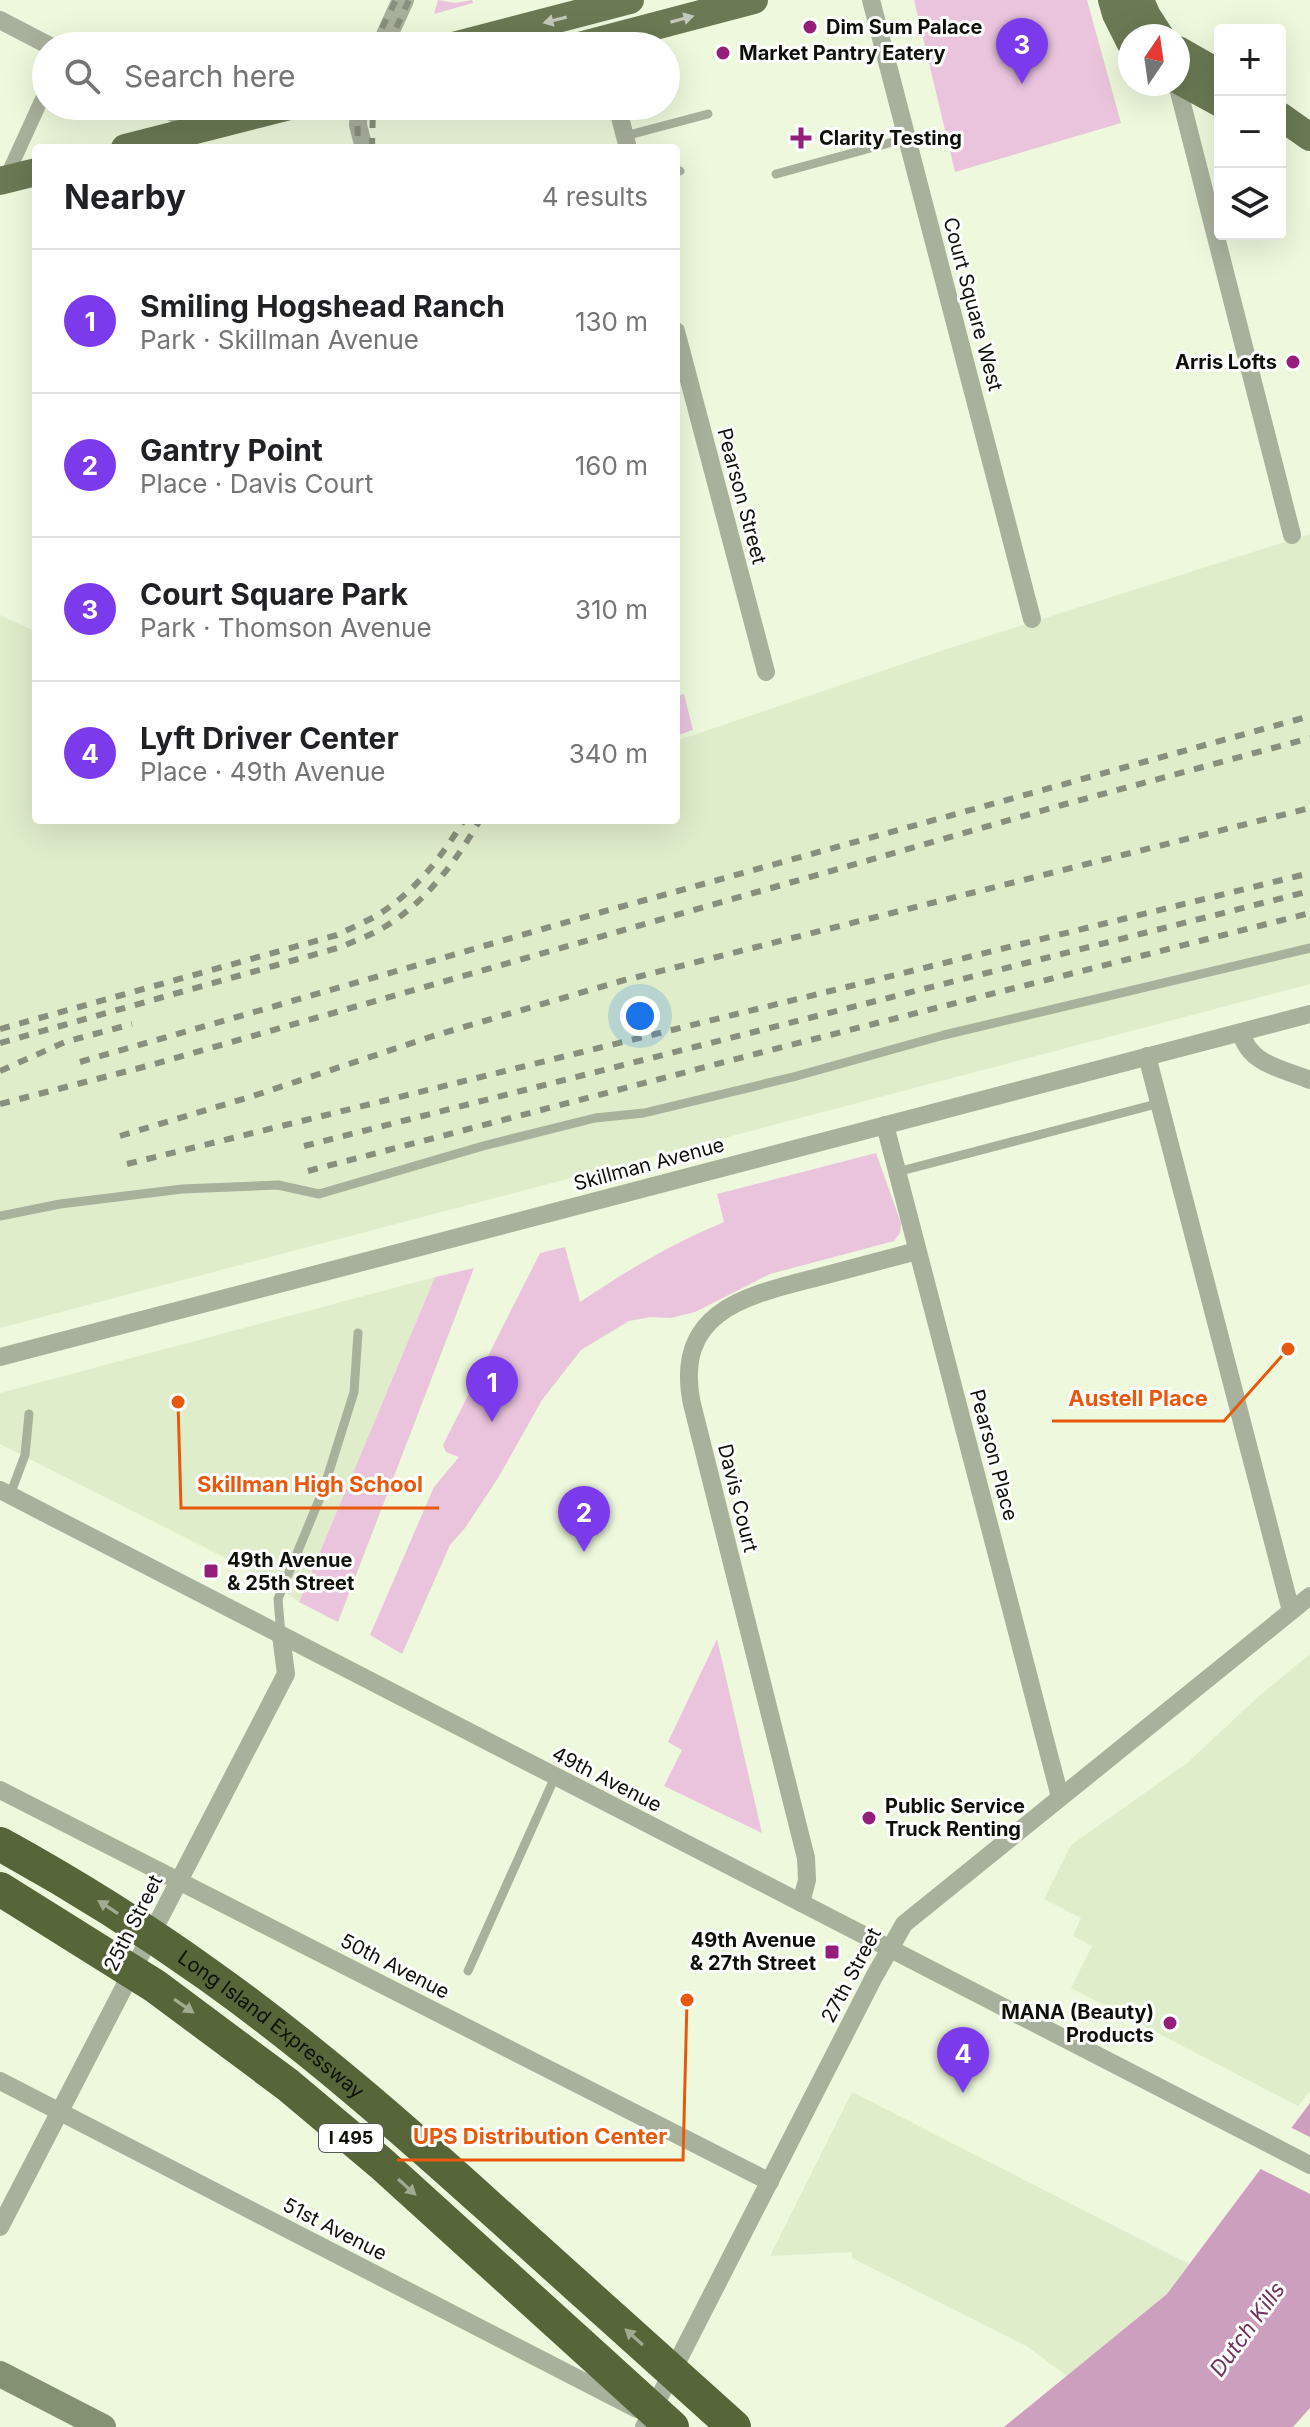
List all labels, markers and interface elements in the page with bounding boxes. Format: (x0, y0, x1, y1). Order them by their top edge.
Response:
one-way arrow (669, 13, 694, 25)
one-way arrow (542, 14, 567, 26)
place label: Dim Sum Palace (826, 15, 983, 39)
marker: Dim Sum Palace (801, 18, 819, 36)
pin: 3 (996, 18, 1048, 84)
north arrow (1118, 24, 1190, 96)
map controls (1214, 24, 1286, 240)
button: + (1214, 24, 1286, 96)
search box (32, 32, 680, 120)
place label: Market Pantry Eatery (739, 41, 945, 65)
marker: Market Pantry Eatery (714, 44, 732, 62)
icon: search (60, 54, 104, 98)
text: Search here (124, 58, 296, 94)
button: − (1214, 96, 1286, 168)
place label: Clarity Testing (819, 126, 962, 150)
marker: Clarity Testing (790, 127, 812, 149)
button: layers (1214, 168, 1286, 240)
text: Nearby (64, 176, 186, 217)
text: 4 results (542, 181, 648, 212)
street label: Court Square West (938, 215, 1008, 394)
text: Smiling Hogshead Ranch (140, 288, 505, 324)
text: 1 (84, 306, 96, 337)
text: 130 m (575, 306, 648, 337)
text: Park · Skillman Avenue (140, 324, 419, 355)
place label: Arris Lofts (1175, 350, 1277, 374)
marker: Arris Lofts (1284, 353, 1302, 371)
street label: Pearson Street (712, 425, 772, 567)
text: Gantry Point (140, 432, 323, 468)
text: 2 (82, 450, 98, 481)
text: 160 m (575, 450, 648, 481)
text: Place · Davis Court (140, 468, 373, 499)
text: Court Square Park (140, 576, 408, 612)
text: 3 (82, 594, 98, 625)
text: 310 m (575, 594, 648, 625)
text: Park · Thomson Avenue (140, 612, 432, 643)
text: Lyft Driver Center (140, 720, 399, 756)
text: 4 (81, 738, 99, 769)
text: 340 m (569, 738, 648, 769)
text: Place · 49th Avenue (140, 756, 385, 787)
your location (620, 996, 660, 1036)
street label: Skillman Avenue (571, 1132, 727, 1196)
pin: 1 (466, 1356, 518, 1422)
callout: Austell Place (1052, 1375, 1224, 1421)
text: Austell Place (1068, 1385, 1208, 1411)
street label: Pearson Place (965, 1387, 1023, 1523)
street label: Davis Court (713, 1442, 763, 1555)
callout: Skillman High School (181, 1462, 439, 1508)
text: Skillman High School (197, 1471, 423, 1497)
pin: 2 (558, 1486, 610, 1552)
place label: 49th Avenue & 25th Street (227, 1548, 354, 1595)
marker: 49th Avenue & 25th Street (202, 1562, 220, 1580)
street label: 49th Avenue (548, 1741, 666, 1817)
place label: Public Service Truck Renting (885, 1794, 1025, 1841)
marker: Public Service Truck Renting (860, 1809, 878, 1827)
street label: 25th Street (99, 1870, 168, 1975)
one-way arrow (98, 1900, 119, 1915)
street label: 27th Street (816, 1923, 886, 2027)
street label: 50th Avenue (336, 1928, 454, 2004)
place label: 49th Avenue & 27th Street (690, 1928, 816, 1975)
marker: 49th Avenue & 27th Street (823, 1943, 841, 1961)
street label: Long Island Expressway (173, 1945, 369, 2104)
one-way arrow (173, 1998, 194, 2013)
place label: MANA (Beauty) Products (1001, 2000, 1154, 2047)
marker: MANA (Beauty) Products (1161, 2014, 1179, 2032)
pin: 4 (937, 2027, 989, 2093)
callout: UPS Distribution Center (397, 2114, 683, 2160)
text: UPS Distribution Center (413, 2123, 667, 2149)
road number: I 495 (319, 2124, 383, 2152)
one-way arrow (398, 2178, 417, 2196)
street label: 51st Avenue (279, 2193, 391, 2265)
water label: Dutch Kills (1204, 2277, 1290, 2381)
one-way arrow (625, 2329, 644, 2347)

